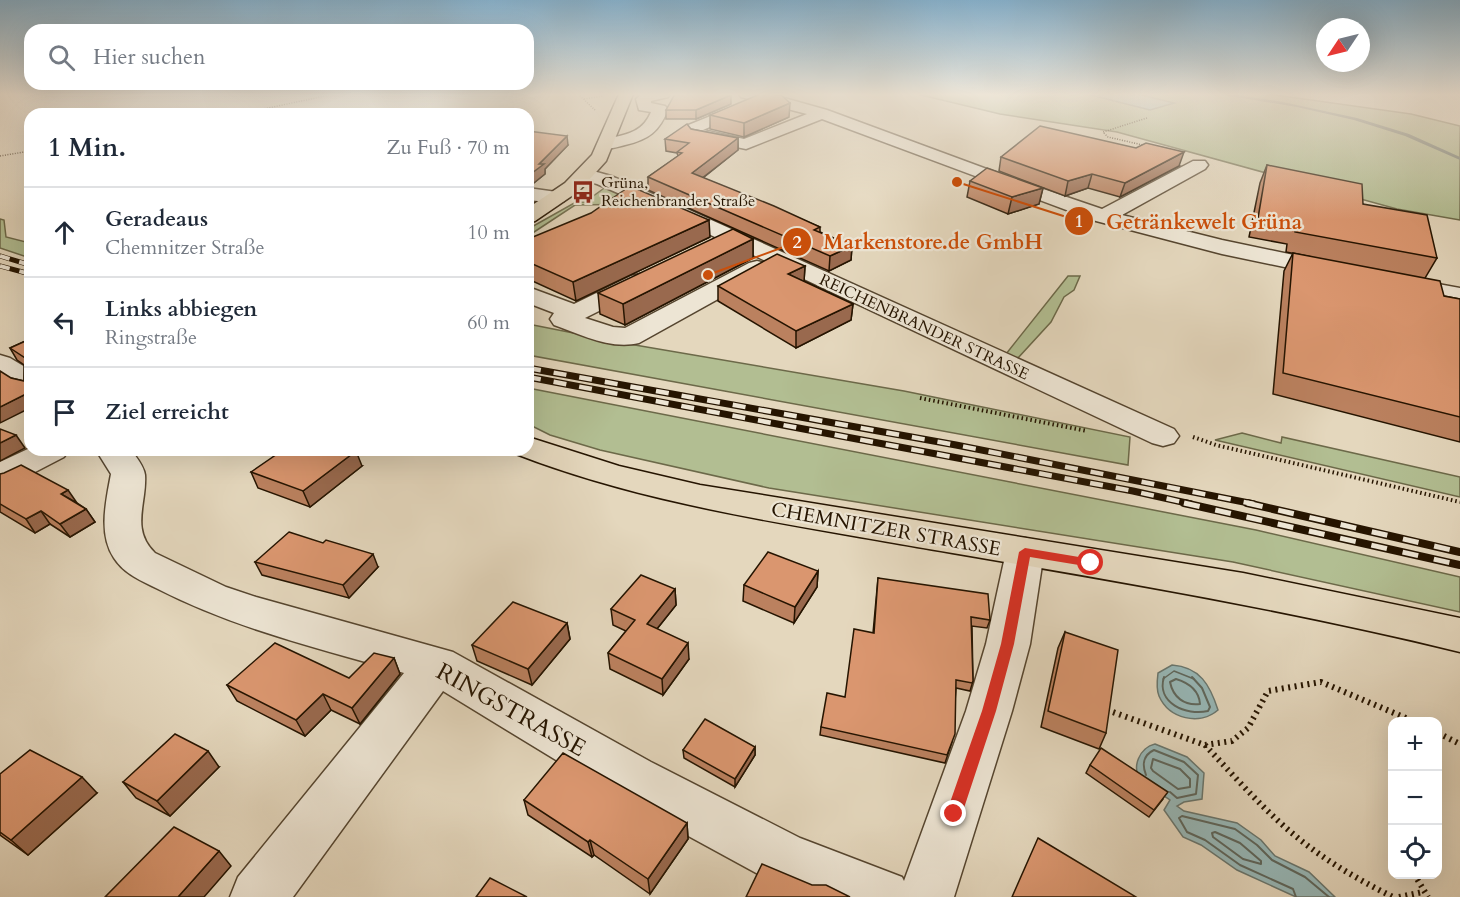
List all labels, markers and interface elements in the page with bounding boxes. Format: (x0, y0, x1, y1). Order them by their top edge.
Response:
north arrow (1316, 18, 1370, 72)
search box (24, 24, 534, 90)
icon: search (45, 41, 78, 74)
text: Hier suchen (93, 42, 206, 72)
text: 1 Min. (48, 130, 126, 165)
text: Zu Fuß · 70 m (387, 134, 510, 161)
place label: Grüna, Reichenbrander Straße (601, 172, 755, 212)
bus stop icon: Grüna, Reichenbrander Straße (570, 179, 596, 205)
callout: Getränkewelt Grüna (1064, 202, 1314, 241)
text: Geradeaus (105, 204, 208, 234)
text: Getränkewelt Grüna (1106, 208, 1303, 237)
text: 1 (1074, 209, 1084, 234)
icon: ahead (48, 216, 81, 249)
text: 10 m (467, 219, 510, 246)
callout: Markenstore.de GmbH (782, 223, 1055, 262)
text: Markenstore.de GmbH (823, 228, 1043, 257)
text: 2 (792, 230, 802, 255)
text: Chemnitzer Straße (105, 234, 265, 261)
street label: REICHENBRANDER STRASSE (816, 269, 1032, 385)
text: Links abbiegen (105, 294, 257, 324)
icon: left (48, 306, 81, 339)
text: 60 m (467, 309, 510, 336)
text: Ringstraße (105, 324, 197, 351)
icon: arrive (48, 396, 81, 429)
text: Ziel erreicht (105, 397, 229, 427)
street label: CHEMNITZER STRASSE (769, 495, 1003, 563)
route start (1077, 549, 1103, 575)
street label: RINGSTRASSE (430, 655, 592, 765)
map controls (1388, 717, 1442, 879)
button: + (1388, 717, 1442, 771)
button: − (1388, 771, 1442, 825)
route end (940, 800, 966, 826)
button: locate (1388, 825, 1442, 879)

